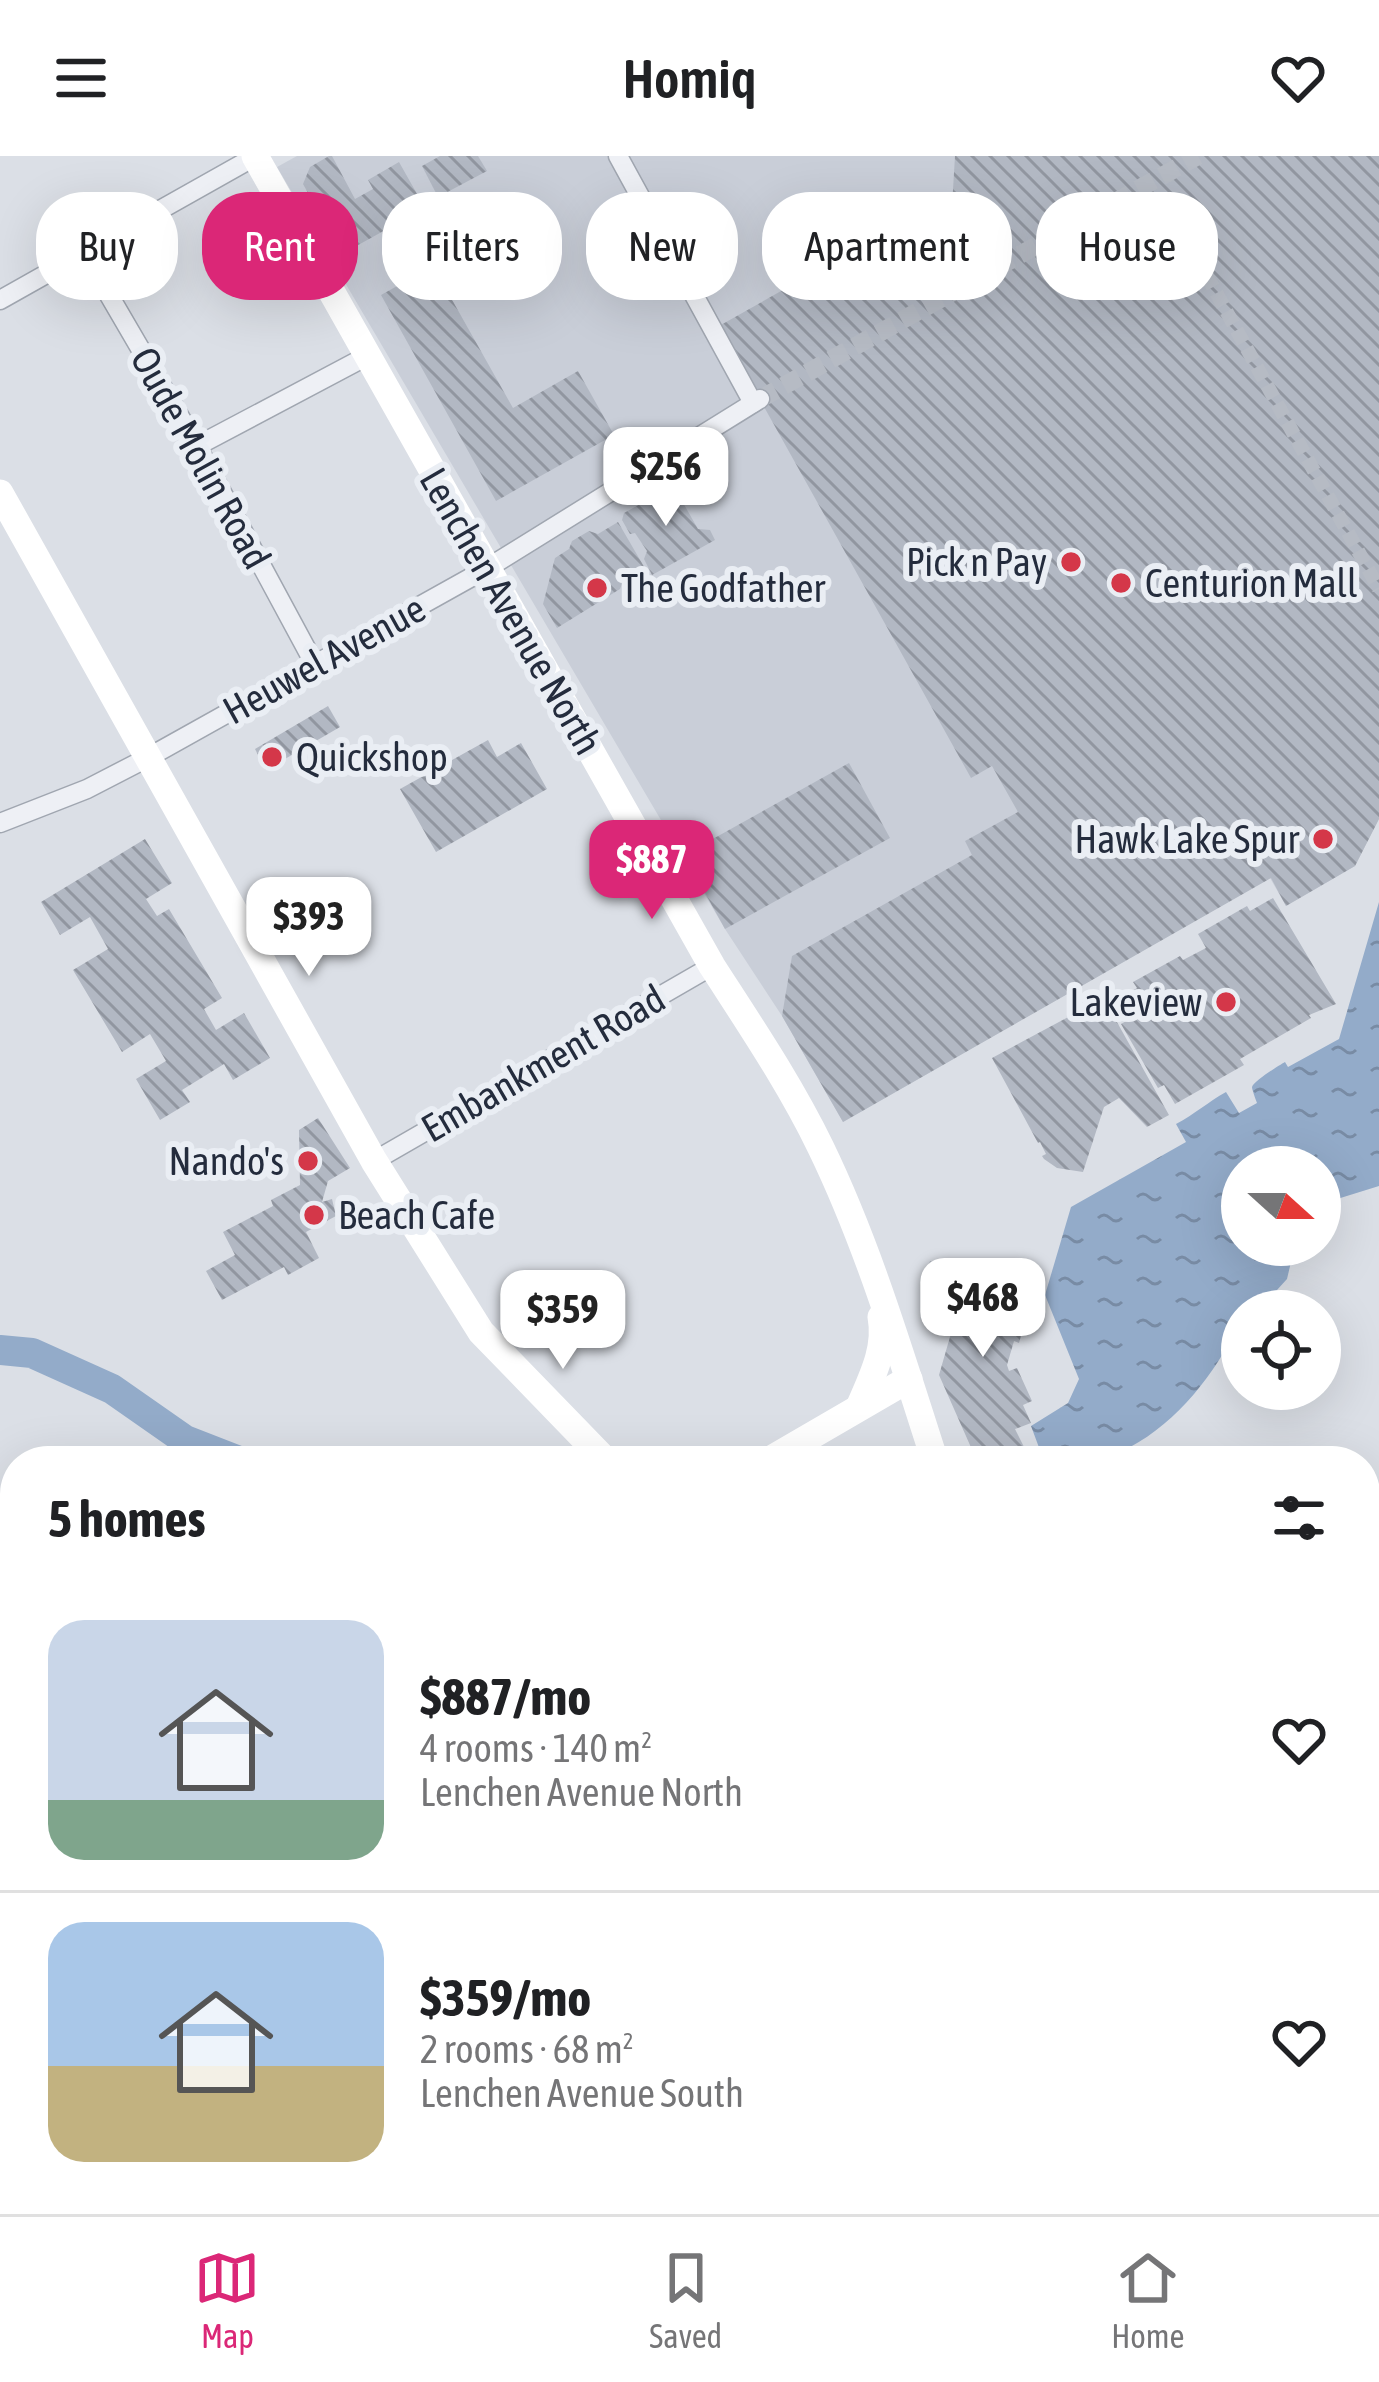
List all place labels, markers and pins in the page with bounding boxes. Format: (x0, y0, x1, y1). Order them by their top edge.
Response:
pin: $256 (595, 427, 737, 529)
place label: Pick n Pay (906, 540, 1047, 584)
marker: Pick n Pay (1058, 549, 1084, 575)
place label: Centurion Mall (1145, 561, 1357, 605)
place label: The Godfather (621, 566, 826, 610)
marker: Centurion Mall (1108, 570, 1134, 596)
marker: The Godfather (584, 575, 610, 601)
place label: Quickshop (296, 735, 448, 779)
marker: Quickshop (259, 744, 285, 770)
place label: Hawk Lake Spur (1075, 817, 1299, 861)
pin: $887 (581, 820, 723, 922)
marker: Hawk Lake Spur (1310, 826, 1336, 852)
pin: $393 (238, 877, 380, 979)
place label: Lakeview (1069, 980, 1202, 1024)
marker: Lakeview (1213, 989, 1239, 1015)
place label: Nando's (169, 1139, 284, 1183)
marker: Nando's (295, 1148, 321, 1174)
place label: Beach Cafe (338, 1193, 495, 1237)
marker: Beach Cafe (301, 1202, 327, 1228)
pin: $468 (912, 1258, 1054, 1360)
pin: $359 (492, 1270, 634, 1372)

